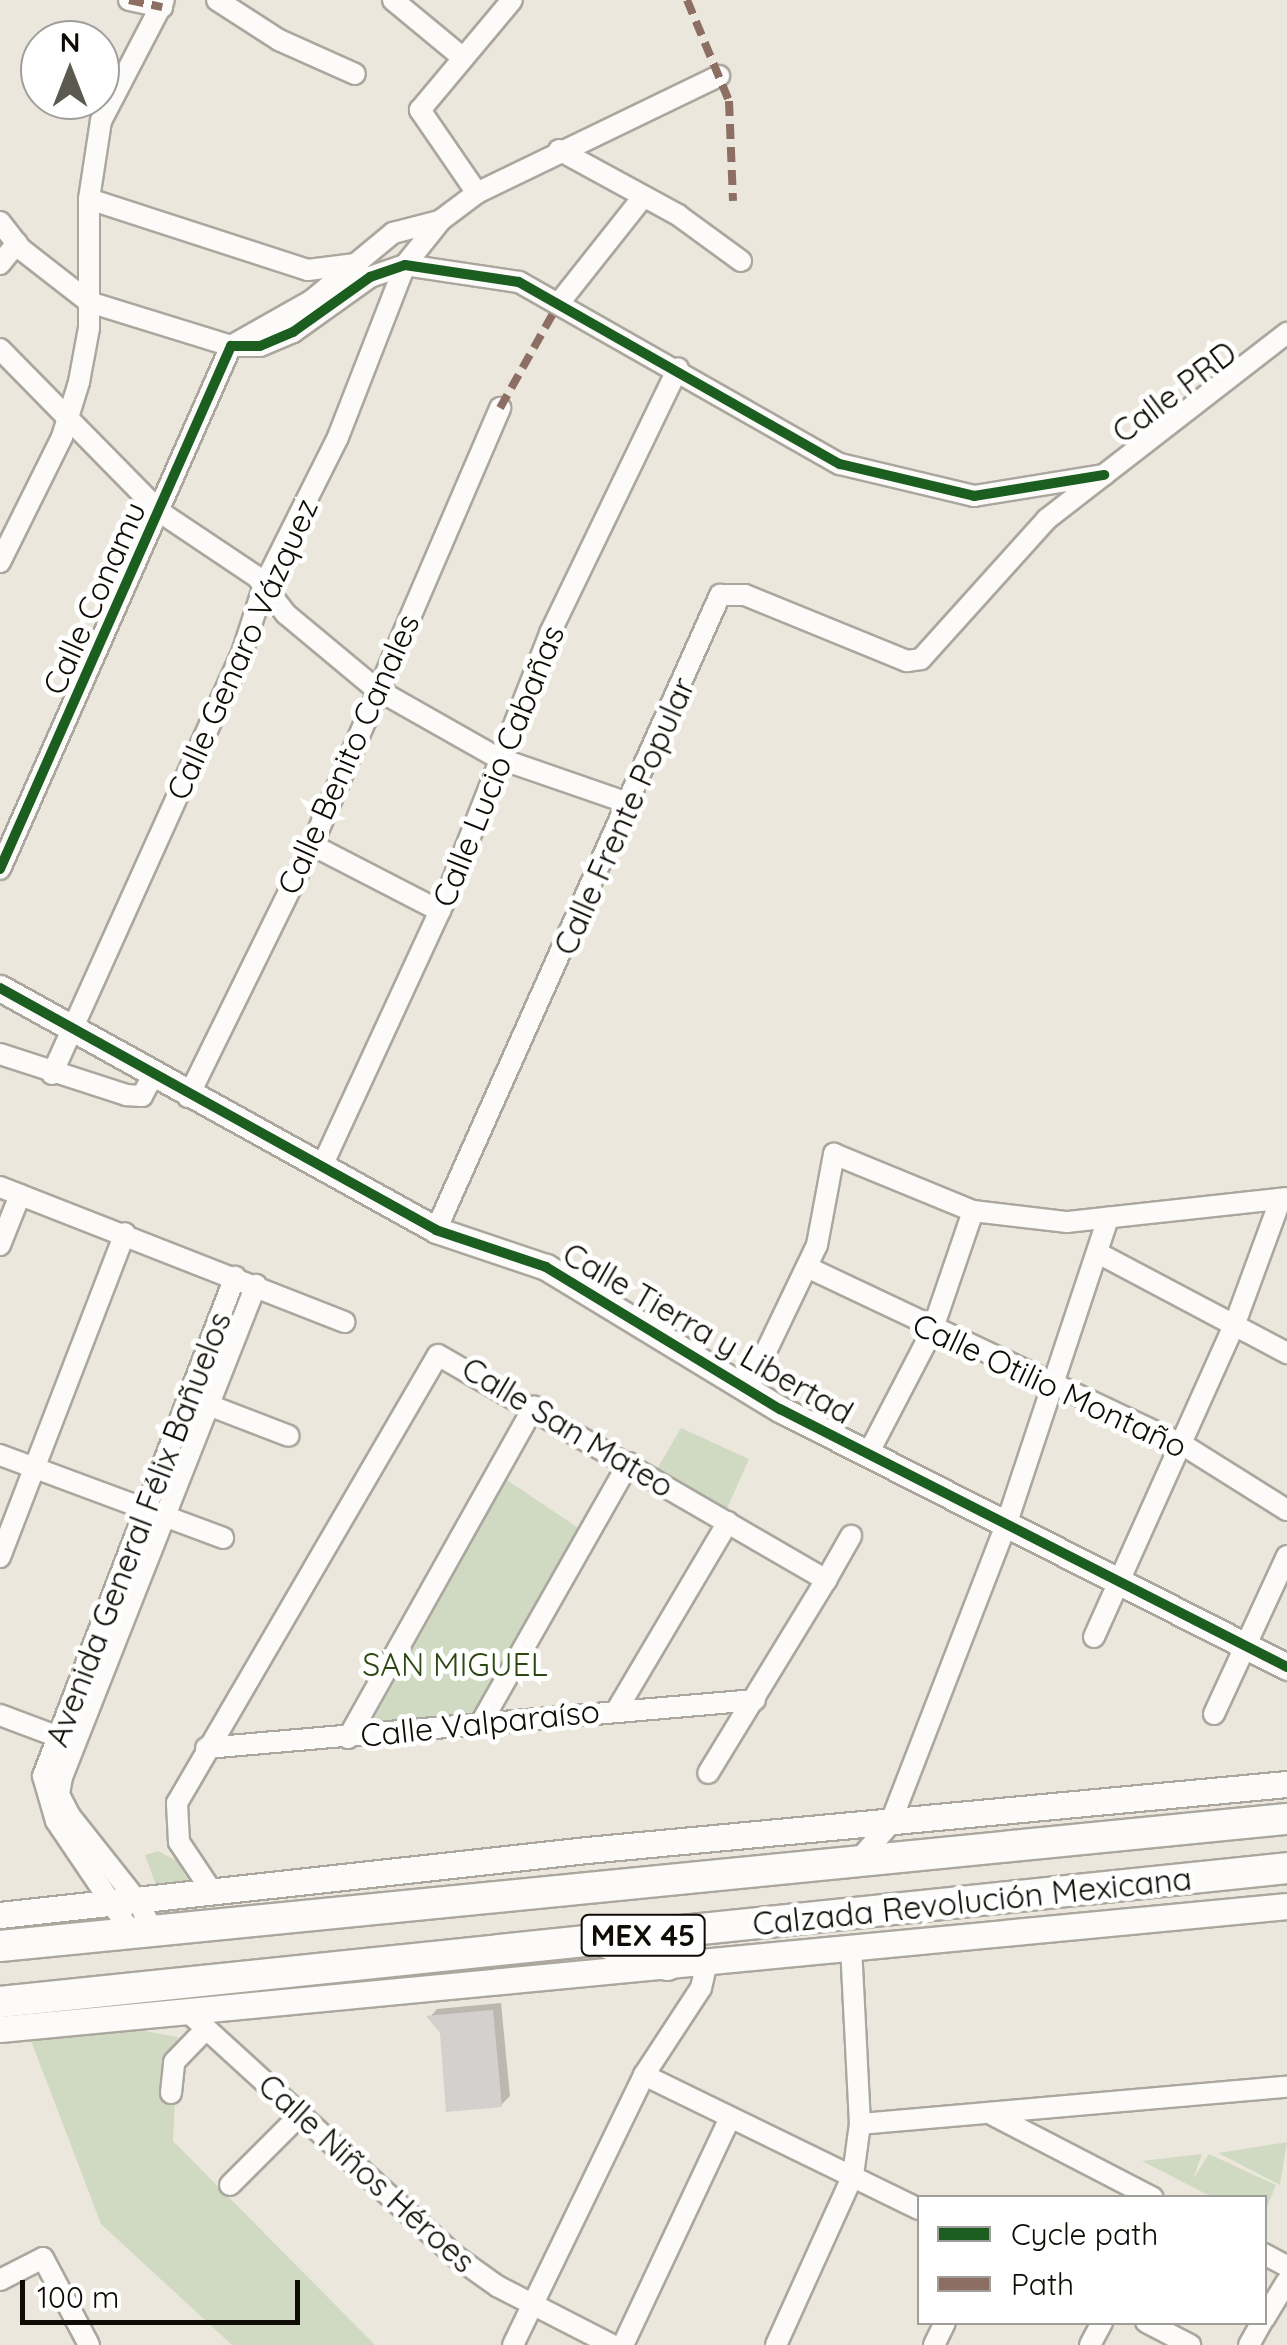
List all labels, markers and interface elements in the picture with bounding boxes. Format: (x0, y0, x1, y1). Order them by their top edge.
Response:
north arrow (20, 20, 120, 120)
text: N (60, 24, 80, 59)
street label: Calle PRD (1105, 333, 1243, 451)
street label: Calle Genaro Vázquez (158, 492, 326, 806)
street label: Calle Conamu (34, 496, 154, 700)
street label: Calle Benito Canales (269, 608, 427, 900)
street label: Calle Lucio Cabañas (424, 620, 572, 912)
street label: Calle Frente Popular (545, 671, 703, 961)
street label: Calle Tierra y Libertad (556, 1234, 860, 1432)
street label: Calle Otilio Montaño (907, 1305, 1193, 1465)
street label: Avenida General Félix Bañuelos (37, 1306, 239, 1752)
street label: Calle San Mateo (455, 1349, 681, 1505)
park label: SAN MIGUEL (362, 1645, 548, 1683)
street label: Calle Valparaíso (358, 1691, 602, 1755)
street label: Calzada Revolución Mexicana (751, 1859, 1193, 1943)
road number: MEX 45 (580, 1910, 706, 1960)
street label: Calle Niños Héroes (251, 2066, 483, 2280)
legend (917, 2195, 1267, 2325)
text: Cycle path (1011, 2215, 1158, 2253)
scale bar (25, 2260, 305, 2322)
text: Path (1011, 2265, 1074, 2303)
text: 100 m (37, 2278, 119, 2316)

